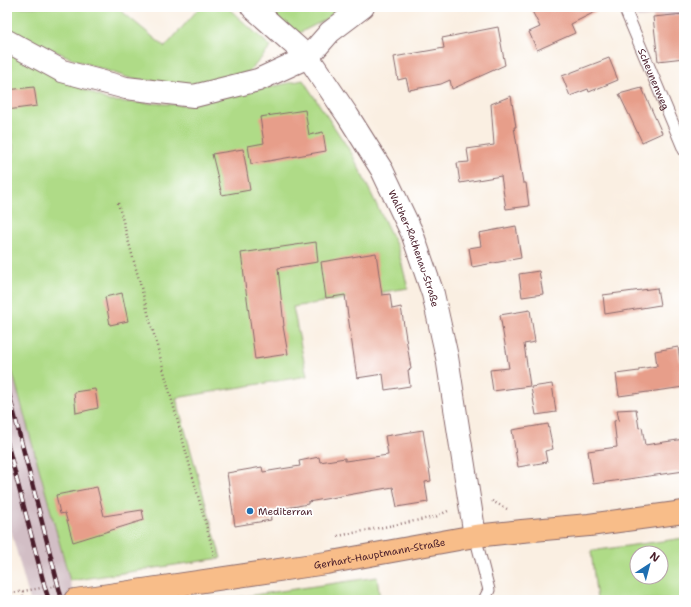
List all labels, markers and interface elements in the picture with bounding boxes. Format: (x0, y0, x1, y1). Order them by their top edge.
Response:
street label: Scheunenweg (635, 46, 673, 112)
street label: Walther-Rathenau-Straße (386, 187, 442, 308)
place label: Mediterran (258, 505, 313, 518)
marker: Mediterran (245, 506, 255, 516)
street label: Gerhart-Hauptmann-Straße (313, 535, 447, 571)
north arrow (629, 545, 669, 585)
text: N (647, 549, 663, 566)

